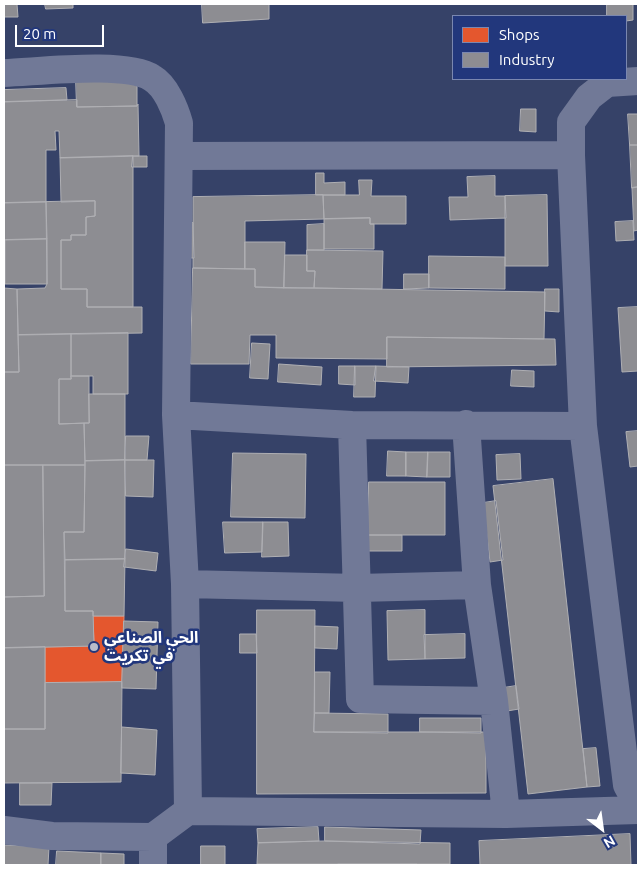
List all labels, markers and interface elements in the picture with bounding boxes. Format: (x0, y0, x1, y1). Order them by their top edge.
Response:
scale bar (18, 15, 106, 47)
legend (452, 15, 627, 80)
text: 20 m (23, 25, 56, 42)
text: Shops (499, 26, 540, 43)
text: Industry (499, 51, 554, 68)
place label: الحي الصناعي في تكريت (104, 628, 198, 666)
marker: الحي الصناعي في تكريت (88, 641, 100, 653)
north arrow (577, 804, 627, 854)
text: N (601, 832, 618, 852)

